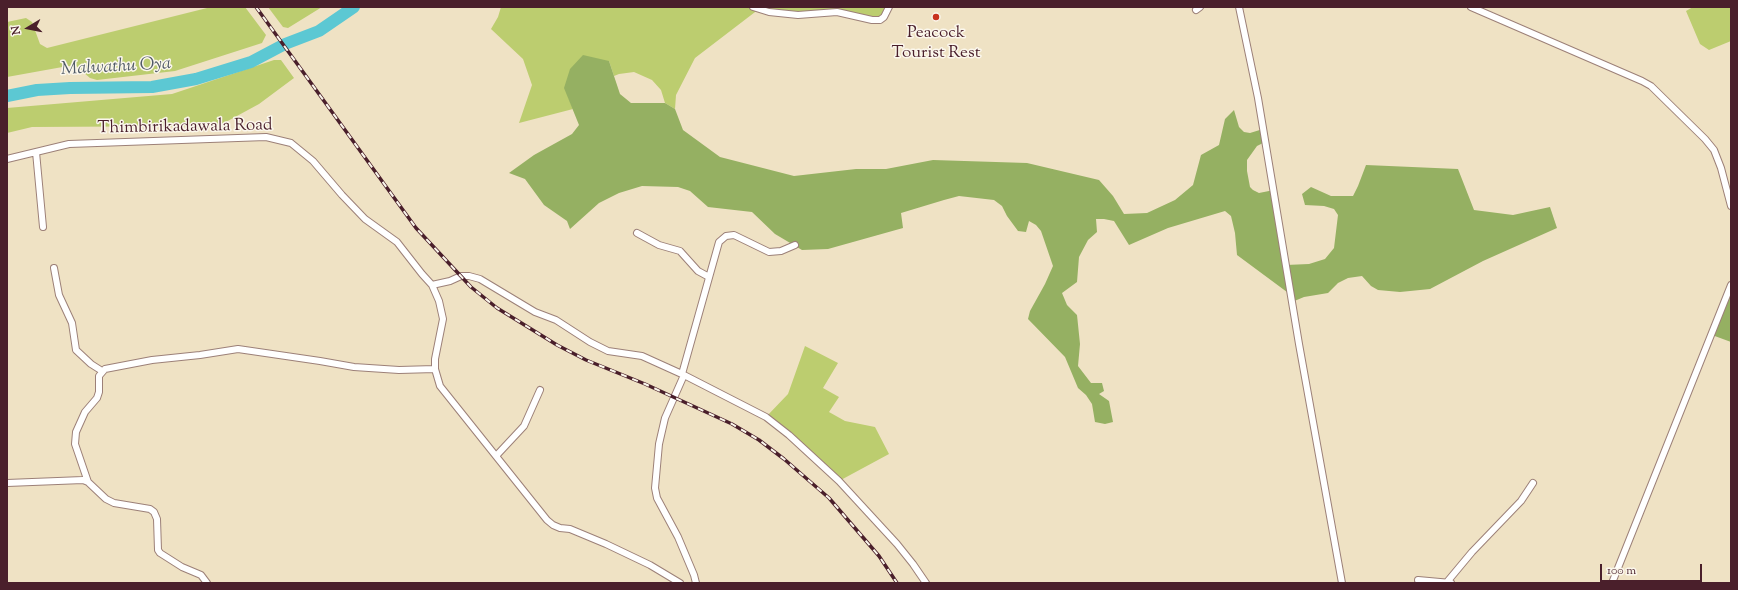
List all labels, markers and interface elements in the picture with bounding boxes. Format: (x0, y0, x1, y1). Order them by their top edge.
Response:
north arrow (8, 8, 48, 48)
marker: Peacock Tourist Rest (931, 12, 941, 22)
text: N (8, 24, 25, 36)
place label: Peacock Tourist Rest (892, 24, 980, 64)
water label: Malwathu Oya (60, 54, 172, 82)
street label: Thimbirikadawala Road (97, 116, 273, 140)
scale bar (1602, 556, 1704, 582)
text: 100 m (1607, 562, 1636, 580)

